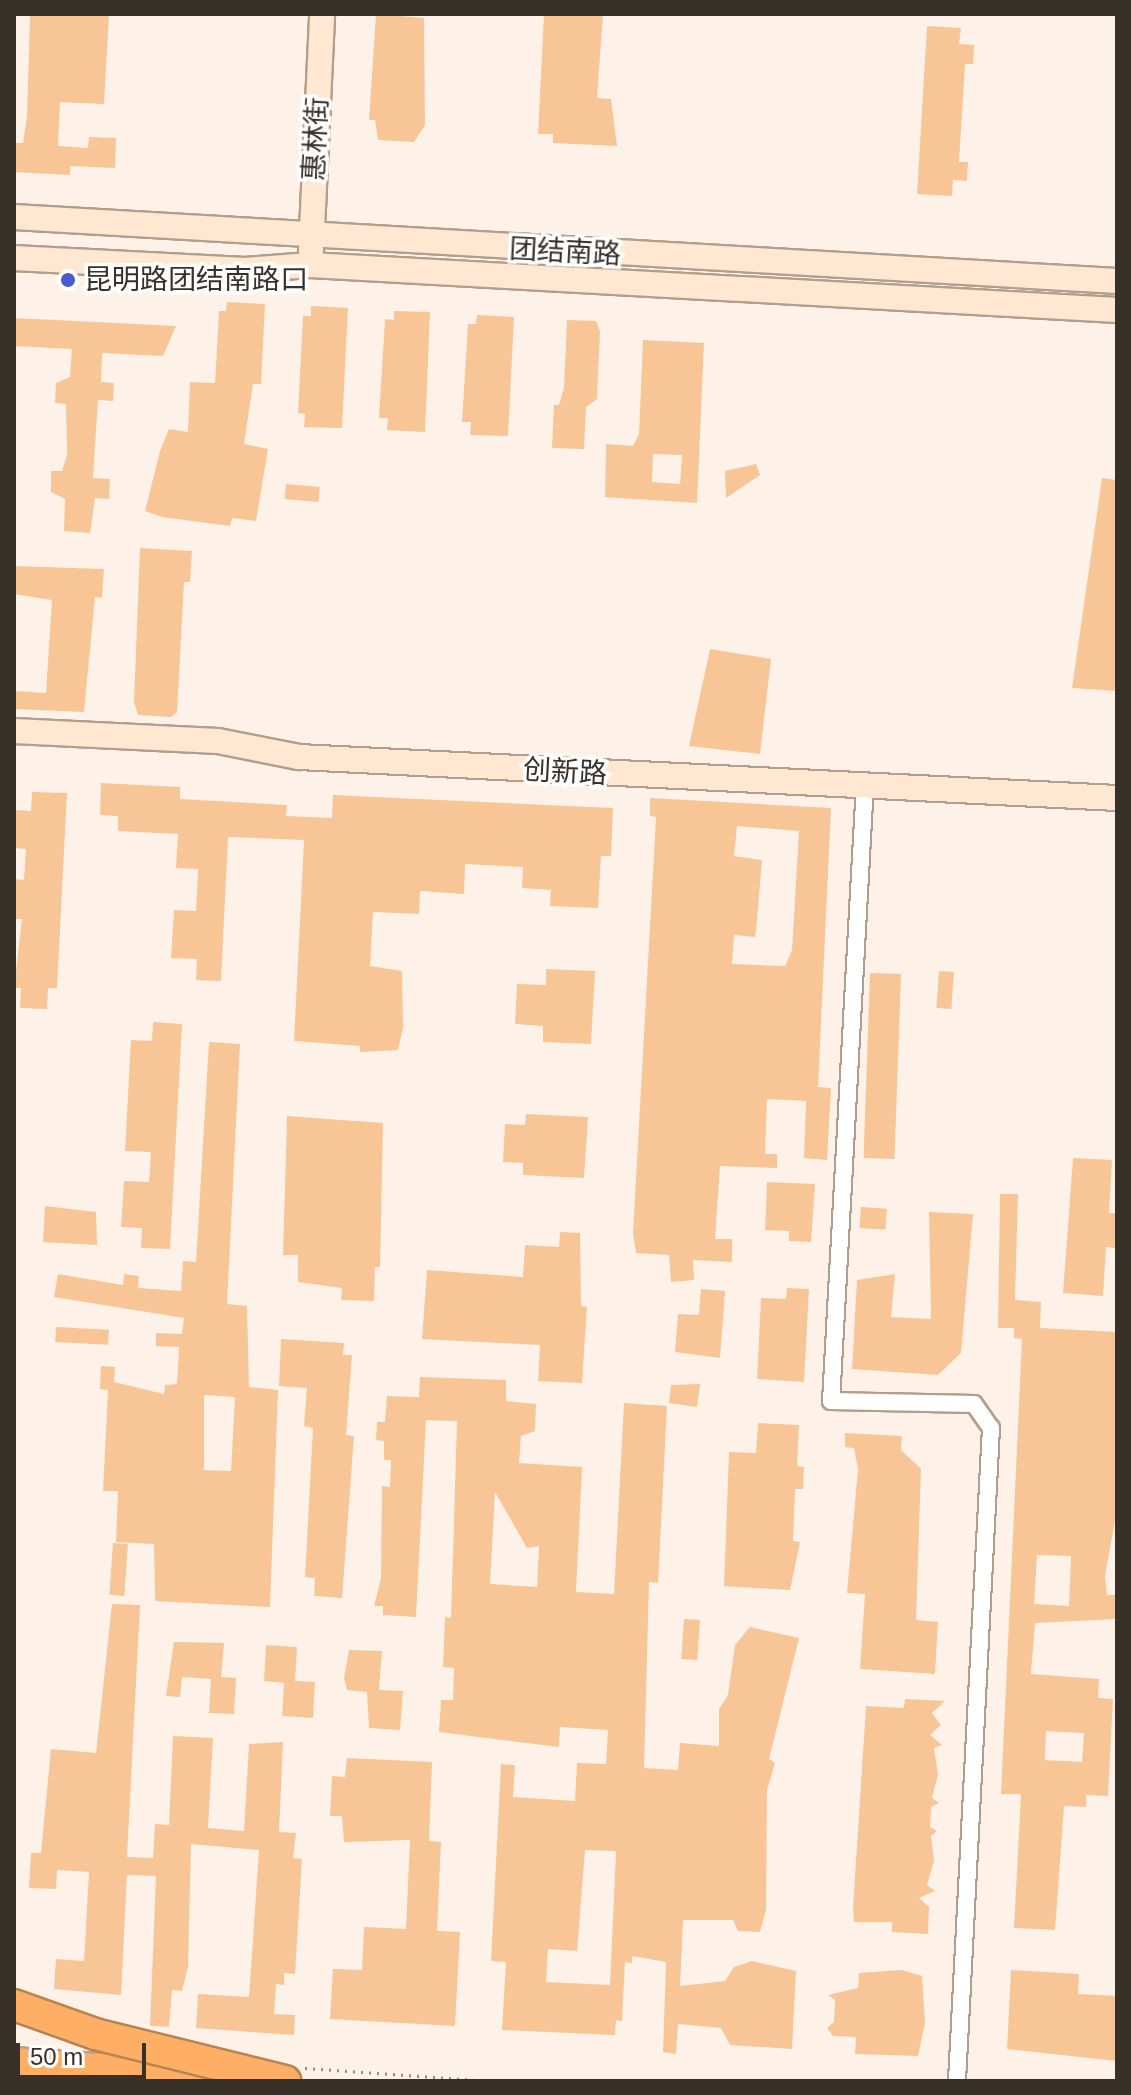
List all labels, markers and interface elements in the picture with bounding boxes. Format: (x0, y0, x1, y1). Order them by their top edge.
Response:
street label: 惠林街 (297, 96, 335, 182)
street label: 团结南路 (508, 232, 622, 272)
place label: 昆明路团结南路口 (84, 263, 308, 297)
marker: 昆明路团结南路口 (59, 271, 77, 289)
street label: 创新路 (522, 753, 608, 791)
scale bar (20, 2027, 150, 2077)
text: 50 m (30, 2043, 83, 2070)

